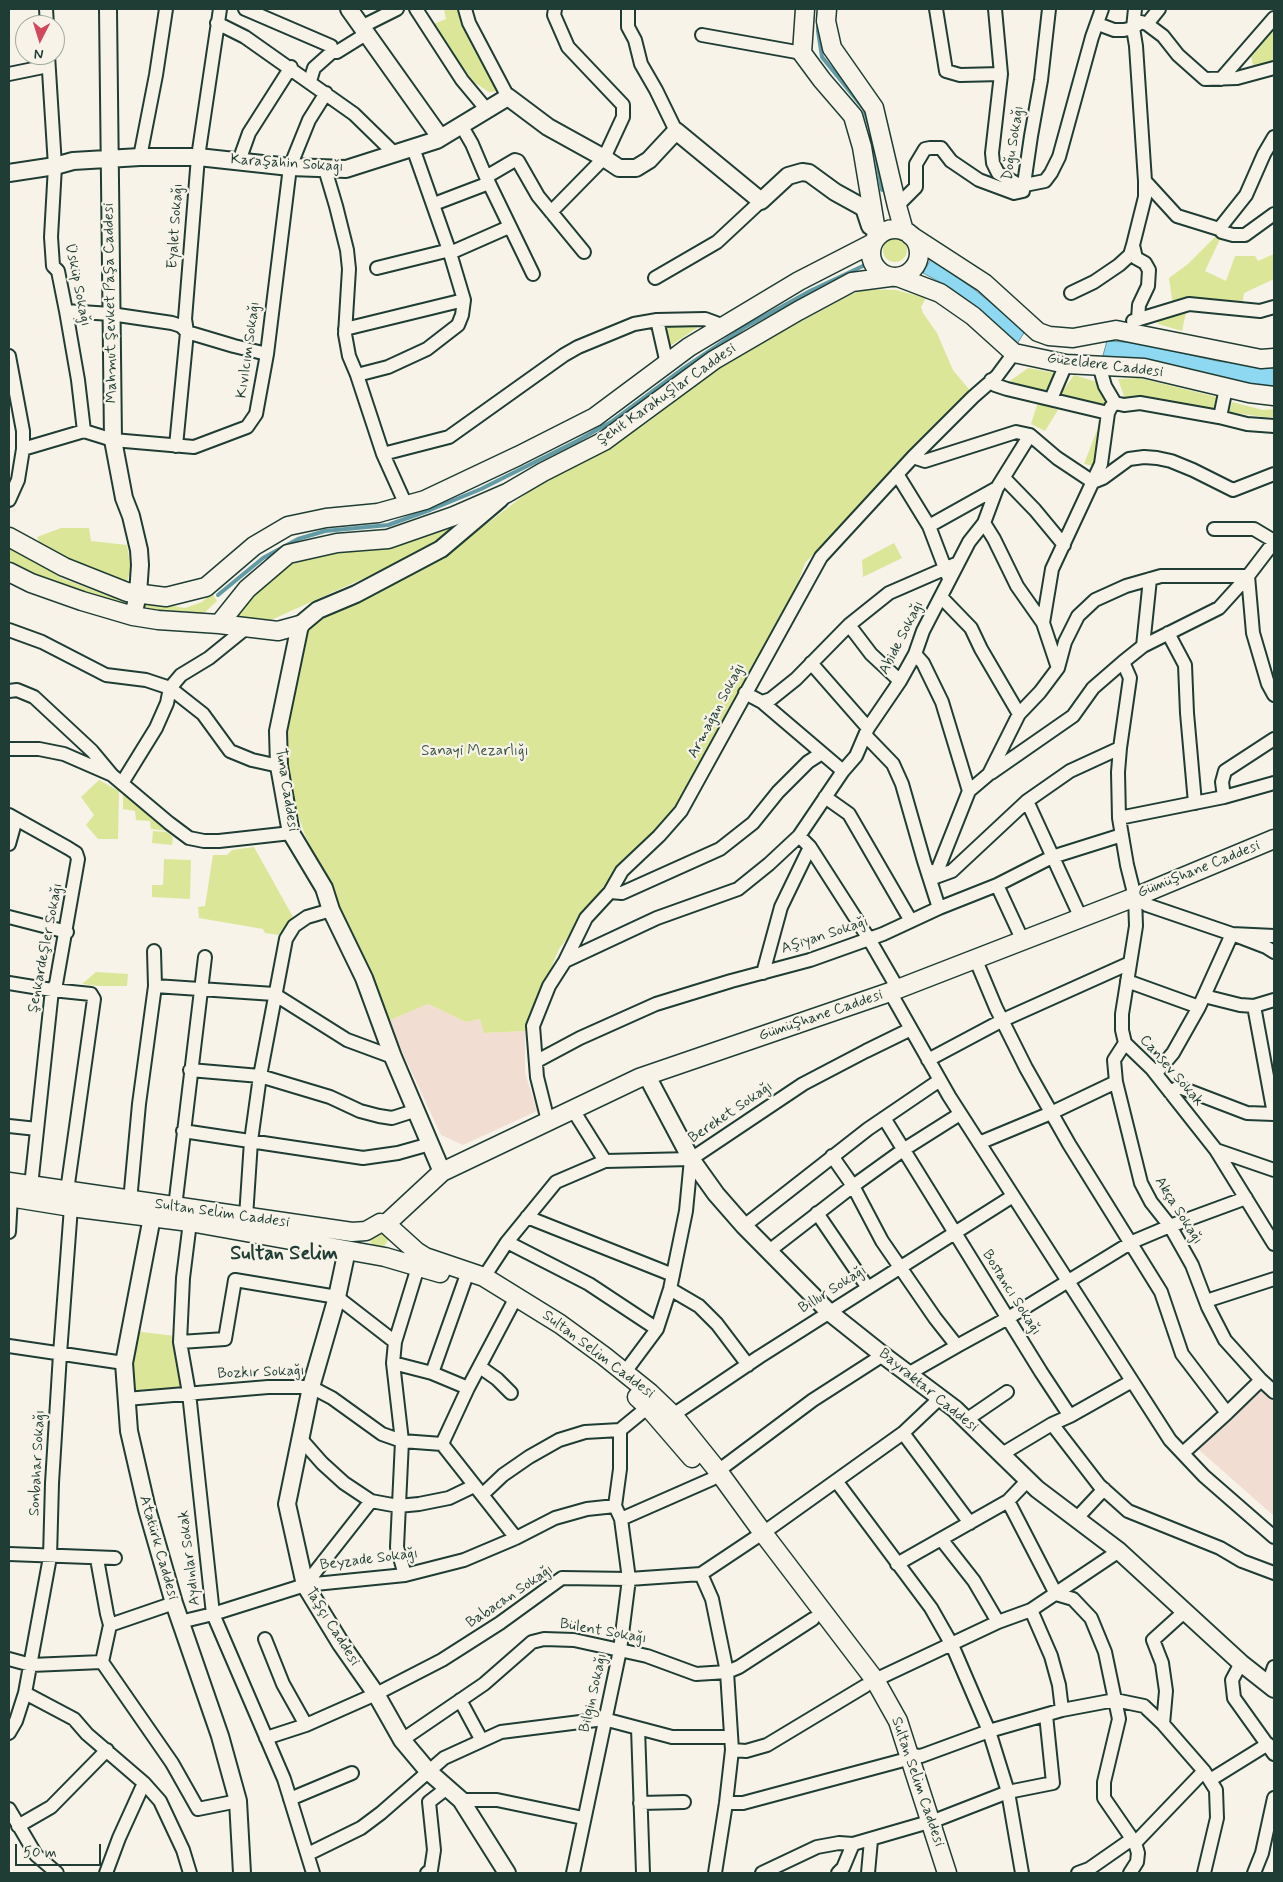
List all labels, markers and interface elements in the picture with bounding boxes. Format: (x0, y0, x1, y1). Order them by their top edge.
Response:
north arrow (15, 15, 65, 65)
text: N (33, 45, 44, 63)
street label: Doğu Sokağı (999, 104, 1029, 182)
street label: Karaşahin Sokağı (230, 151, 344, 177)
street label: Eyalet Sokağı (164, 183, 188, 269)
street label: Mahmut Şevket Paşa Caddesi (100, 203, 122, 403)
street label: Üsküp Sokağı (60, 242, 94, 328)
street label: Kıvılcım Sokağı (233, 300, 265, 400)
street label: Şehit Karakuşlar Caddesi (594, 340, 740, 450)
street label: Güzeldere Caddesi (1046, 350, 1164, 382)
street label: Abide Sokağı (876, 598, 928, 678)
street label: Armağan Sokağı (684, 661, 750, 761)
park label: Sanayi Mezarlığı (421, 743, 529, 761)
street label: Tuna Caddesi (271, 747, 301, 833)
street label: Gümüşhane Caddesi (1135, 837, 1263, 903)
street label: Şenkardeşler Sokağı (25, 882, 67, 1014)
street label: Aşiyan Sokağı (779, 913, 871, 959)
street label: Gümüşhane Caddesi (756, 986, 886, 1046)
street label: Cansev Sokak (1135, 1032, 1207, 1110)
street label: Bereket Sokağı (685, 1078, 777, 1148)
street label: Akça Sokağı (1150, 1174, 1206, 1248)
street label: Sultan Selim Caddesi (154, 1196, 290, 1232)
district label: Sultan Selim (230, 1243, 338, 1267)
street label: Bostancı Sokağı (978, 1247, 1044, 1339)
street label: Billur Sokağı (796, 1262, 870, 1318)
street label: Sultan Selim Caddesi (538, 1307, 658, 1403)
street label: Bayraktar Caddesi (875, 1345, 981, 1437)
street label: Bozkır Sokağı (217, 1362, 305, 1384)
street label: Sonbahar Sokağı (26, 1409, 50, 1517)
street label: Atatürk Caddesi (135, 1494, 181, 1602)
street label: Aydınlar Sokak (175, 1509, 205, 1607)
street label: Beyzade Sokağı (319, 1545, 419, 1575)
street label: Babacan Sokağı (463, 1561, 557, 1633)
street label: Taşçı Caddesi (301, 1584, 363, 1670)
street label: Bülent Sokağı (558, 1616, 648, 1648)
street label: Bilgin Sokağı (576, 1652, 612, 1734)
street label: Sultan Selim Caddesi (886, 1715, 948, 1849)
scale bar (18, 1834, 104, 1866)
text: 50 m (23, 1843, 57, 1863)

